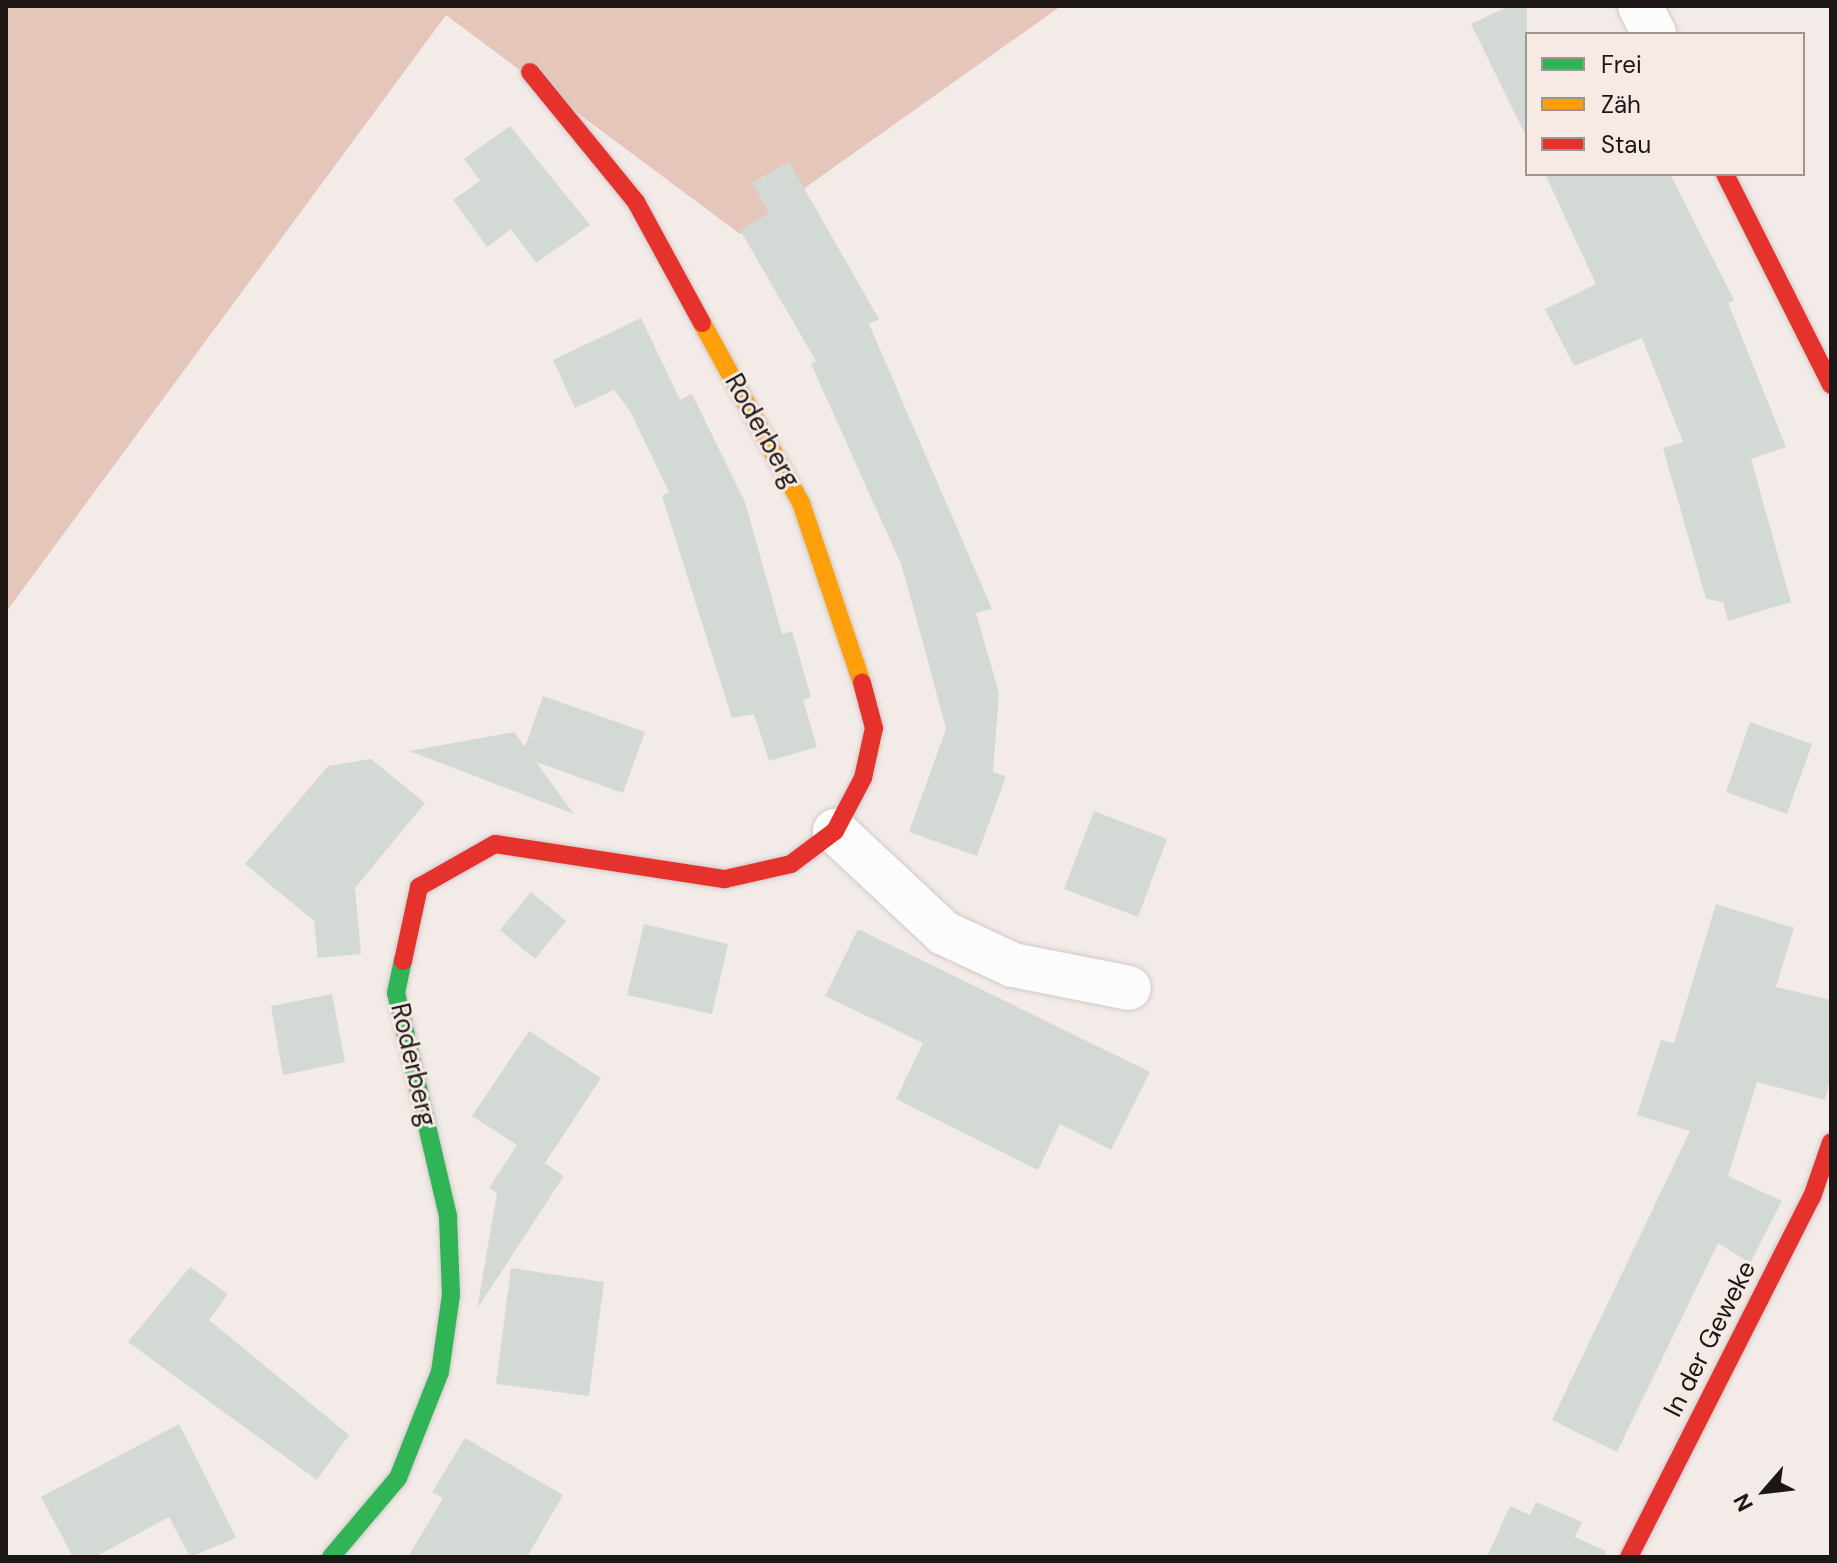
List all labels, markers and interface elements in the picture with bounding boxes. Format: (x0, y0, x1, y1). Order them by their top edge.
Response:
legend (1525, 32, 1805, 176)
text: Frei (1601, 49, 1642, 80)
text: Zäh (1601, 89, 1641, 120)
text: Stau (1601, 129, 1651, 160)
street label: Roderberg (718, 368, 806, 494)
street label: Roderberg (384, 1000, 442, 1130)
street label: In der Geweke (1657, 1256, 1763, 1422)
north arrow (1725, 1451, 1805, 1531)
text: N (1727, 1489, 1760, 1516)

